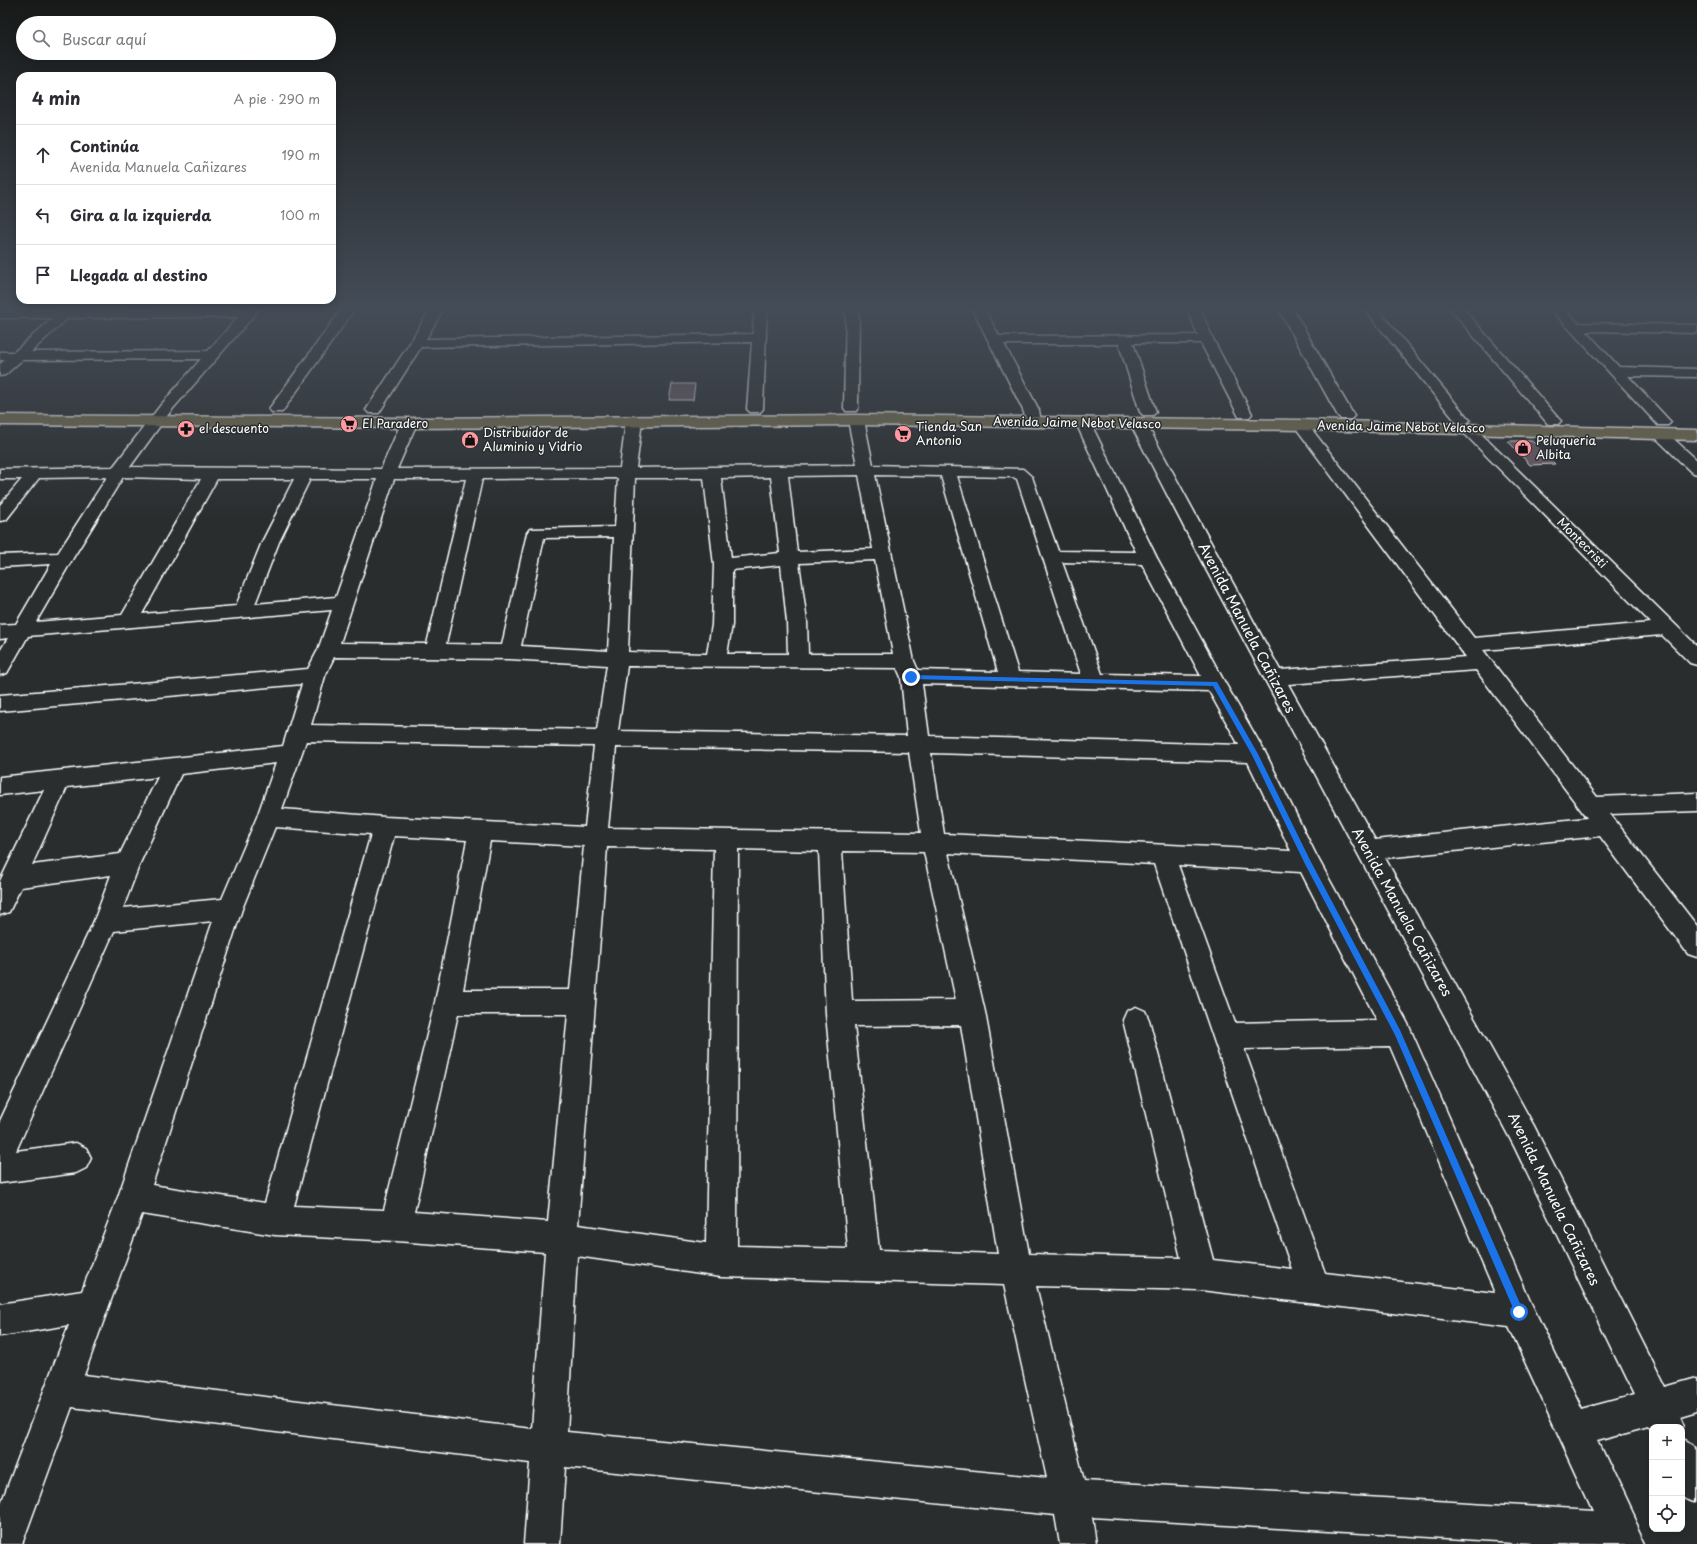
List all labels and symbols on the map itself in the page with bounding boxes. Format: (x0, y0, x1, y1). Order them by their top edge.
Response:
street label: Avenida Jaime Nebot Velasco (993, 412, 1161, 432)
supermarket icon: El Paradero (339, 414, 359, 434)
place label: El Paradero (362, 414, 429, 432)
street label: Avenida Jaime Nebot Velasco (1317, 416, 1485, 436)
place label: Tienda San Antonio (916, 417, 982, 449)
pharmacy icon: el descuento (176, 419, 196, 439)
place label: el descuento (199, 419, 269, 437)
place label: Distribuidor de Aluminio y Vidrio (483, 423, 583, 455)
supermarket icon: Tienda San Antonio (893, 424, 913, 444)
shop icon: Distribuidor de Aluminio y Vidrio (460, 430, 480, 450)
place label: Peluqueria Albita (1536, 431, 1597, 463)
shop icon: Peluqueria Albita (1513, 438, 1533, 458)
street label: Montecristi (1553, 513, 1612, 572)
street label: Avenida Manuela Cañizares (1194, 539, 1301, 717)
route end (902, 668, 920, 686)
street label: Avenida Manuela Cañizares (1347, 823, 1458, 1000)
street label: Avenida Manuela Cañizares (1503, 1109, 1606, 1289)
route start (1510, 1303, 1528, 1321)

